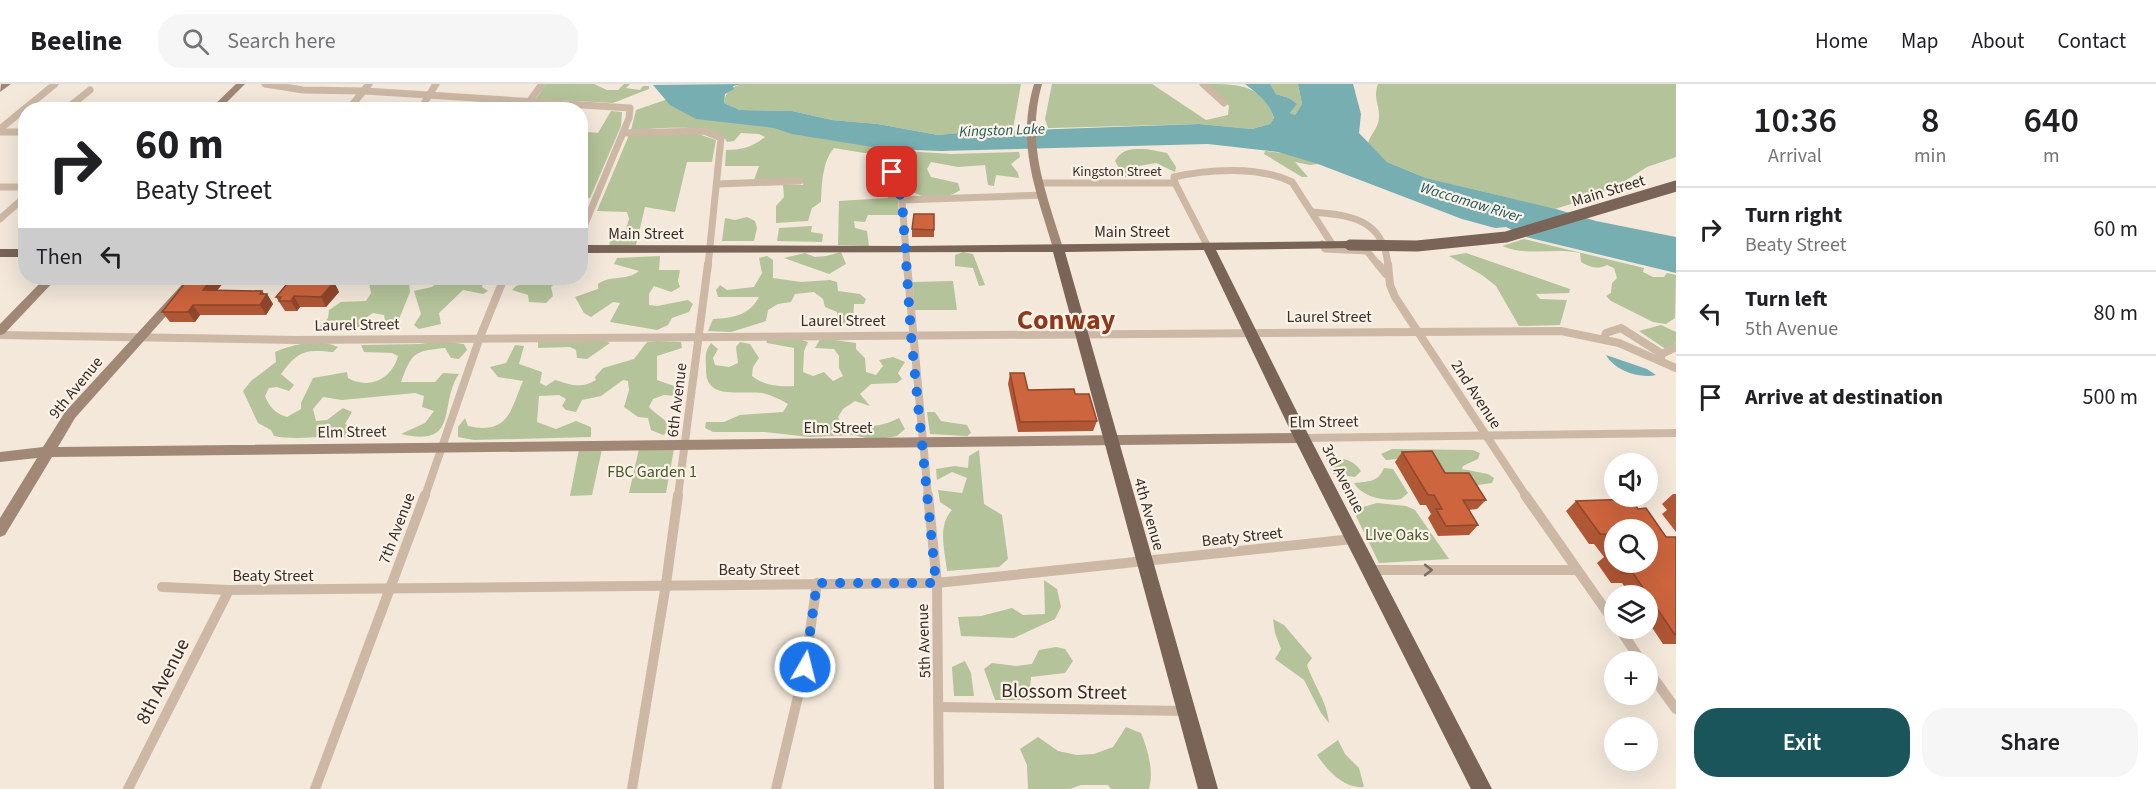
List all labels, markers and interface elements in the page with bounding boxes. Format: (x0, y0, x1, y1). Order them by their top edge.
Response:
search box (158, 14, 578, 68)
text: Beeline (30, 21, 122, 61)
icon: search (179, 25, 212, 58)
text: Search here (227, 25, 336, 57)
text: Home (1815, 26, 1868, 56)
text: Map (1901, 26, 1939, 56)
text: About (1972, 26, 2024, 56)
text: Contact (2057, 26, 2126, 56)
text: 10:36 (1753, 95, 1837, 146)
text: 8 (1921, 95, 1939, 146)
text: 640 (2023, 95, 2079, 146)
text: 60 m (135, 115, 224, 175)
water label: Kingston Lake (959, 119, 1045, 142)
icon: right (36, 126, 114, 204)
text: Arrival (1768, 142, 1822, 170)
text: min (1914, 142, 1946, 170)
text: m (2043, 142, 2059, 170)
pin (866, 146, 917, 197)
icon: arrive (875, 155, 908, 188)
street label: Kingston Street (1072, 162, 1162, 182)
street label: Main Street (1569, 169, 1648, 213)
text: Beaty Street (135, 171, 272, 210)
water label: Waccamaw River (1418, 177, 1525, 228)
text: Turn right (1745, 199, 1842, 231)
icon: right (1694, 213, 1727, 246)
text: 60 m (2093, 213, 2138, 245)
street label: Main Street (1094, 221, 1170, 243)
street label: Main Street (608, 223, 684, 245)
text: Beaty Street (1745, 231, 1846, 259)
icon: left (95, 240, 128, 273)
text: Then (36, 241, 83, 273)
text: Turn left (1745, 283, 1827, 315)
icon: left (1694, 297, 1727, 330)
text: 80 m (2093, 297, 2138, 329)
district label: Conway (1017, 300, 1116, 340)
street label: Laurel Street (1286, 306, 1372, 328)
street label: Laurel Street (800, 310, 886, 332)
street label: Laurel Street (314, 313, 400, 337)
text: 5th Avenue (1745, 315, 1838, 343)
street label: 9th Avenue (44, 352, 108, 424)
street label: 2nd Avenue (1446, 356, 1507, 433)
street label: 6th Avenue (662, 362, 692, 438)
icon: arrive (1694, 381, 1727, 414)
text: Arrive at destination (1745, 381, 1943, 413)
text: 500 m (2083, 381, 2138, 413)
street label: Elm Street (1289, 410, 1359, 434)
street label: Elm Street (803, 417, 873, 439)
street label: Elm Street (317, 420, 387, 444)
street label: 3rd Avenue (1316, 440, 1370, 517)
map controls (1604, 453, 1658, 771)
button: sound (1604, 453, 1658, 507)
park label: FBC Garden 1 (607, 461, 697, 483)
street label: 4th Avenue (1128, 475, 1170, 553)
street label: 7th Avenue (373, 490, 421, 567)
button: search (1604, 519, 1658, 573)
street label: Beaty Street (1201, 522, 1284, 552)
park label: LIve Oaks (1365, 524, 1429, 546)
street label: Beaty Street (718, 559, 800, 581)
one-way arrow (1423, 564, 1432, 576)
street label: Beaty Street (232, 565, 314, 587)
button: layers (1604, 585, 1658, 639)
street label: 5th Avenue (912, 603, 936, 679)
street label: 8th Avenue (129, 634, 197, 729)
position arrow (773, 635, 837, 699)
button: + (1604, 651, 1658, 705)
street label: Blossom Street (1001, 677, 1127, 707)
button: Exit (1694, 708, 1910, 777)
button: Share (1922, 708, 2138, 777)
button: − (1604, 717, 1658, 771)

